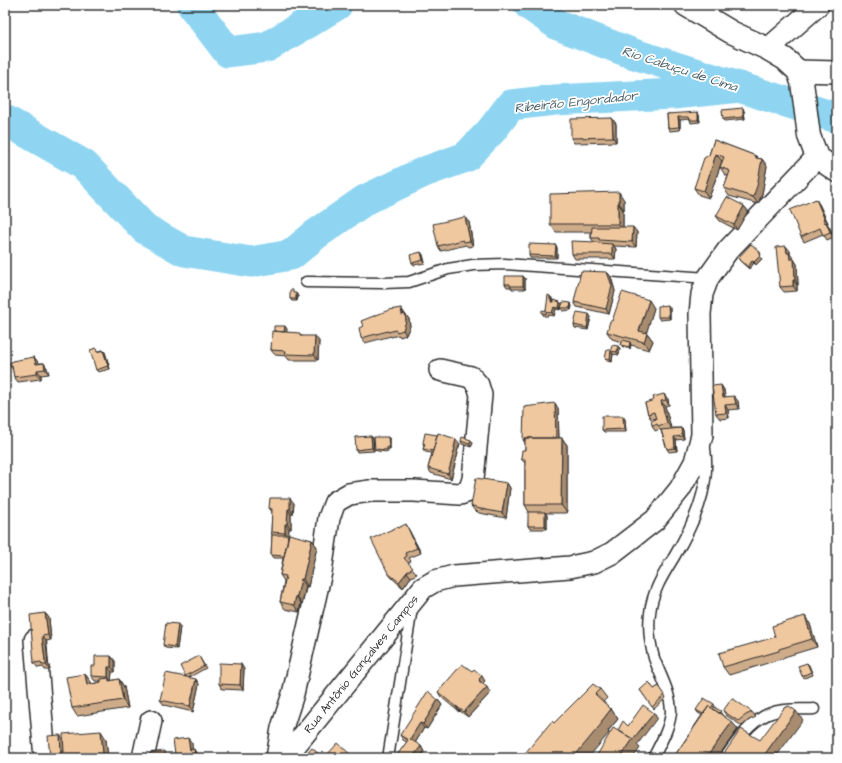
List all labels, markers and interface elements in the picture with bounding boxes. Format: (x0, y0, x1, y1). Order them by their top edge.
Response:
water label: Rio Cabuçu de Cima (620, 42, 741, 97)
water label: Ribeirão Engordador (514, 86, 640, 118)
street label: Rua Antônio Gonçalves Campos (300, 591, 423, 737)

